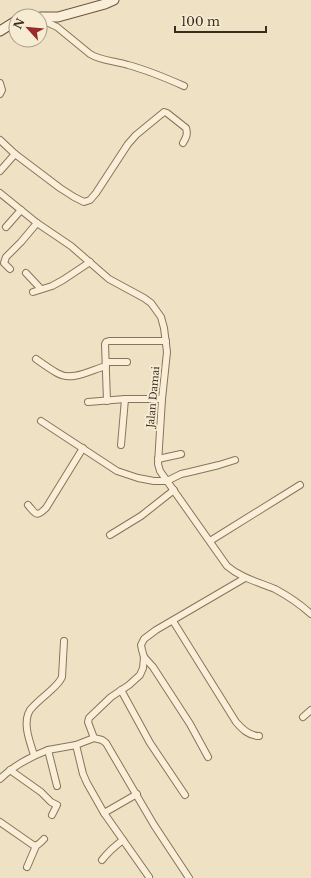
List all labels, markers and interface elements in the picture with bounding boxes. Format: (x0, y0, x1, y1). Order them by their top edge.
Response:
north arrow (8, 8, 48, 48)
scale bar (175, 8, 266, 34)
text: 100 m (181, 14, 220, 29)
text: N (11, 15, 28, 31)
street label: Jalan Damai (144, 365, 162, 430)

